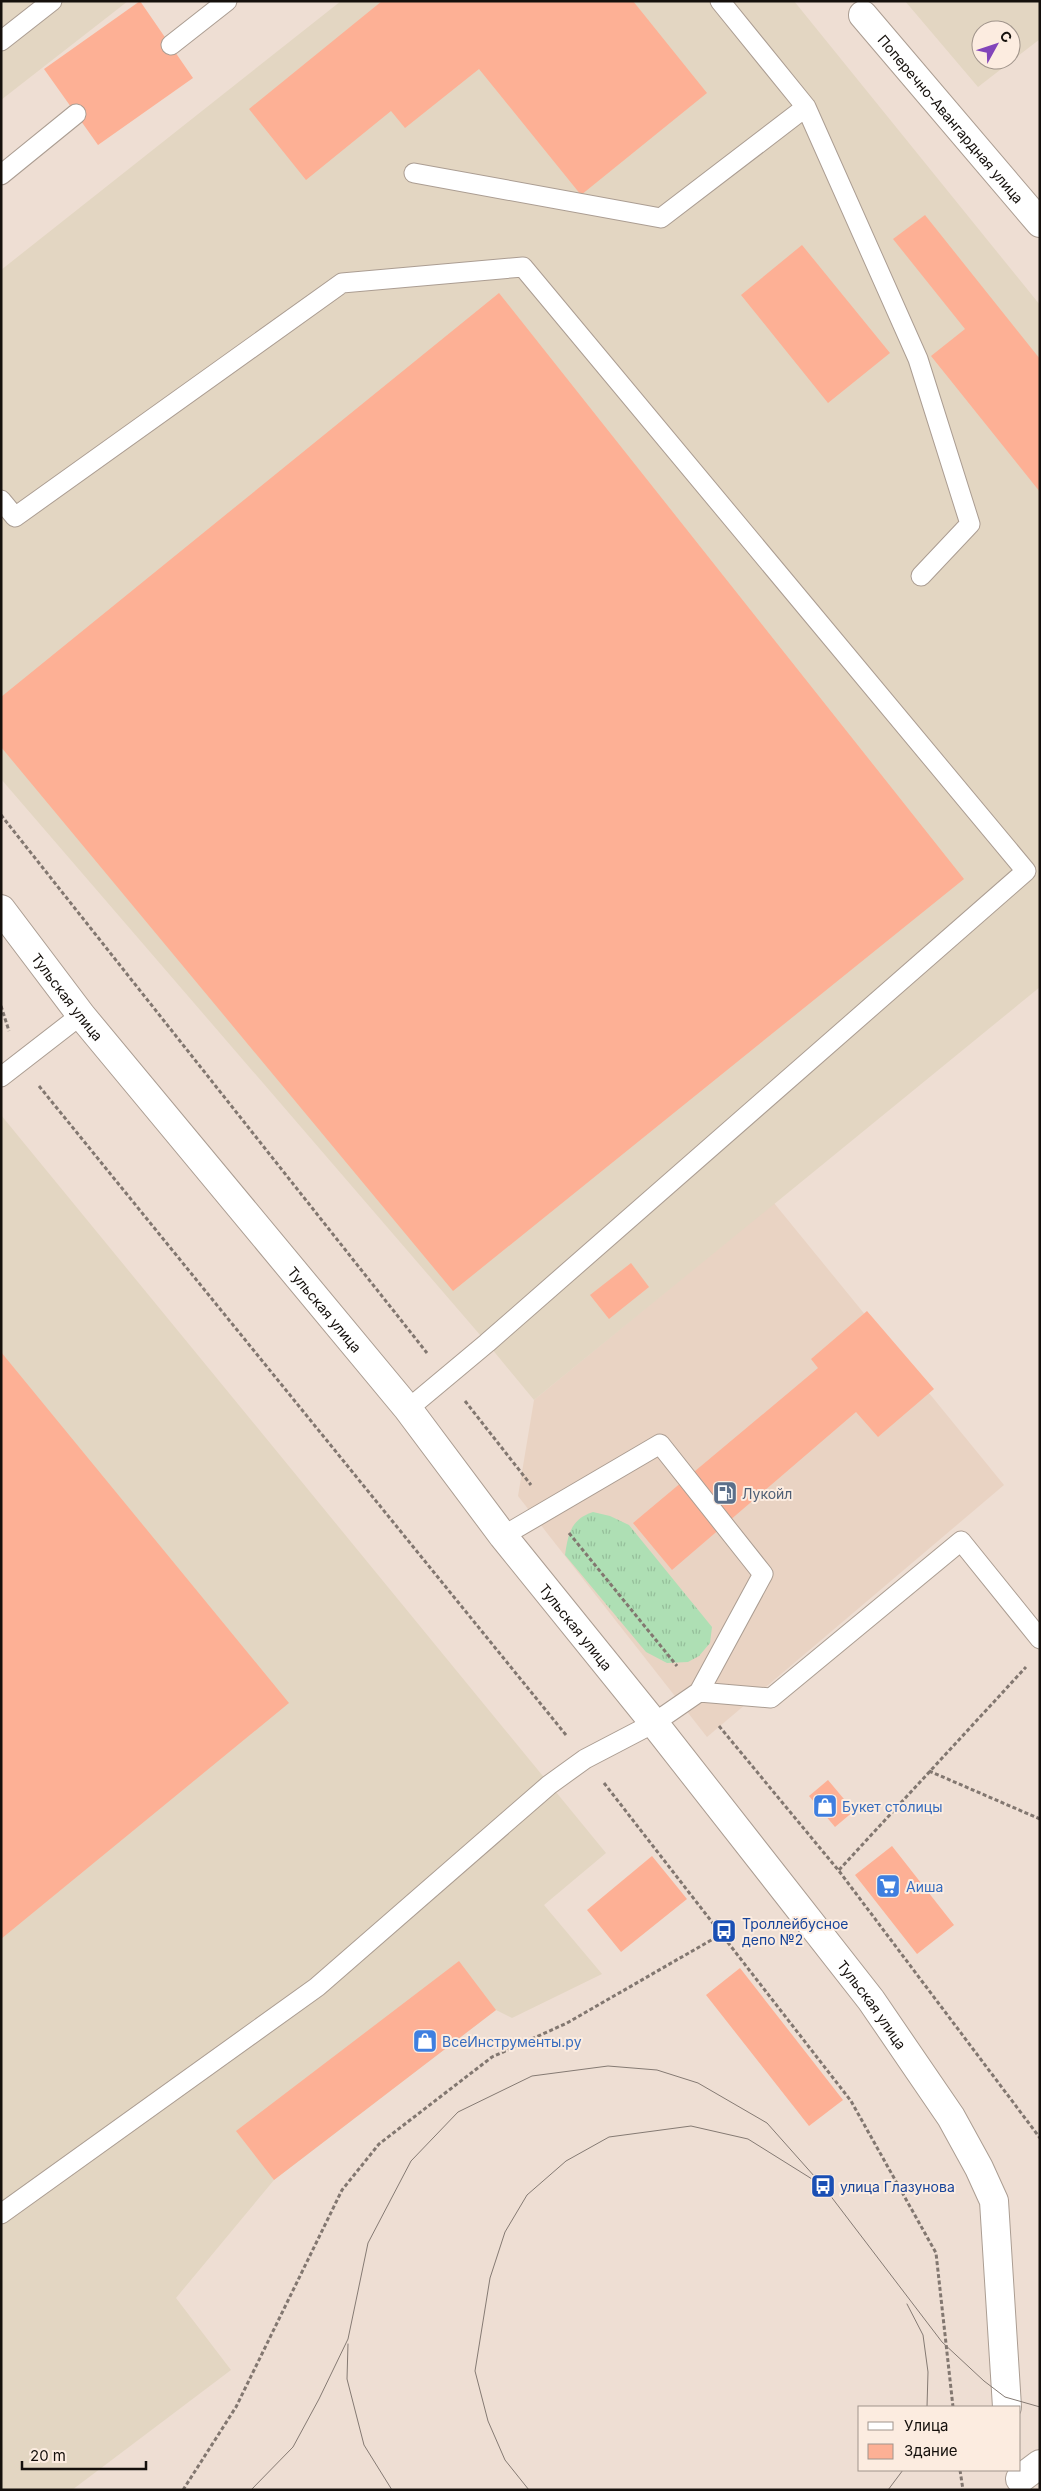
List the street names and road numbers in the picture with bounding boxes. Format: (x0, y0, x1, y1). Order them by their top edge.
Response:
street label: Поперечно-Авангардная улица (875, 31, 1027, 206)
street label: Тульская улица (28, 949, 107, 1044)
street label: Тульская улица (285, 1263, 366, 1355)
street label: Тульская улица (536, 1580, 616, 1673)
street label: Тульская улица (834, 1956, 910, 2052)

